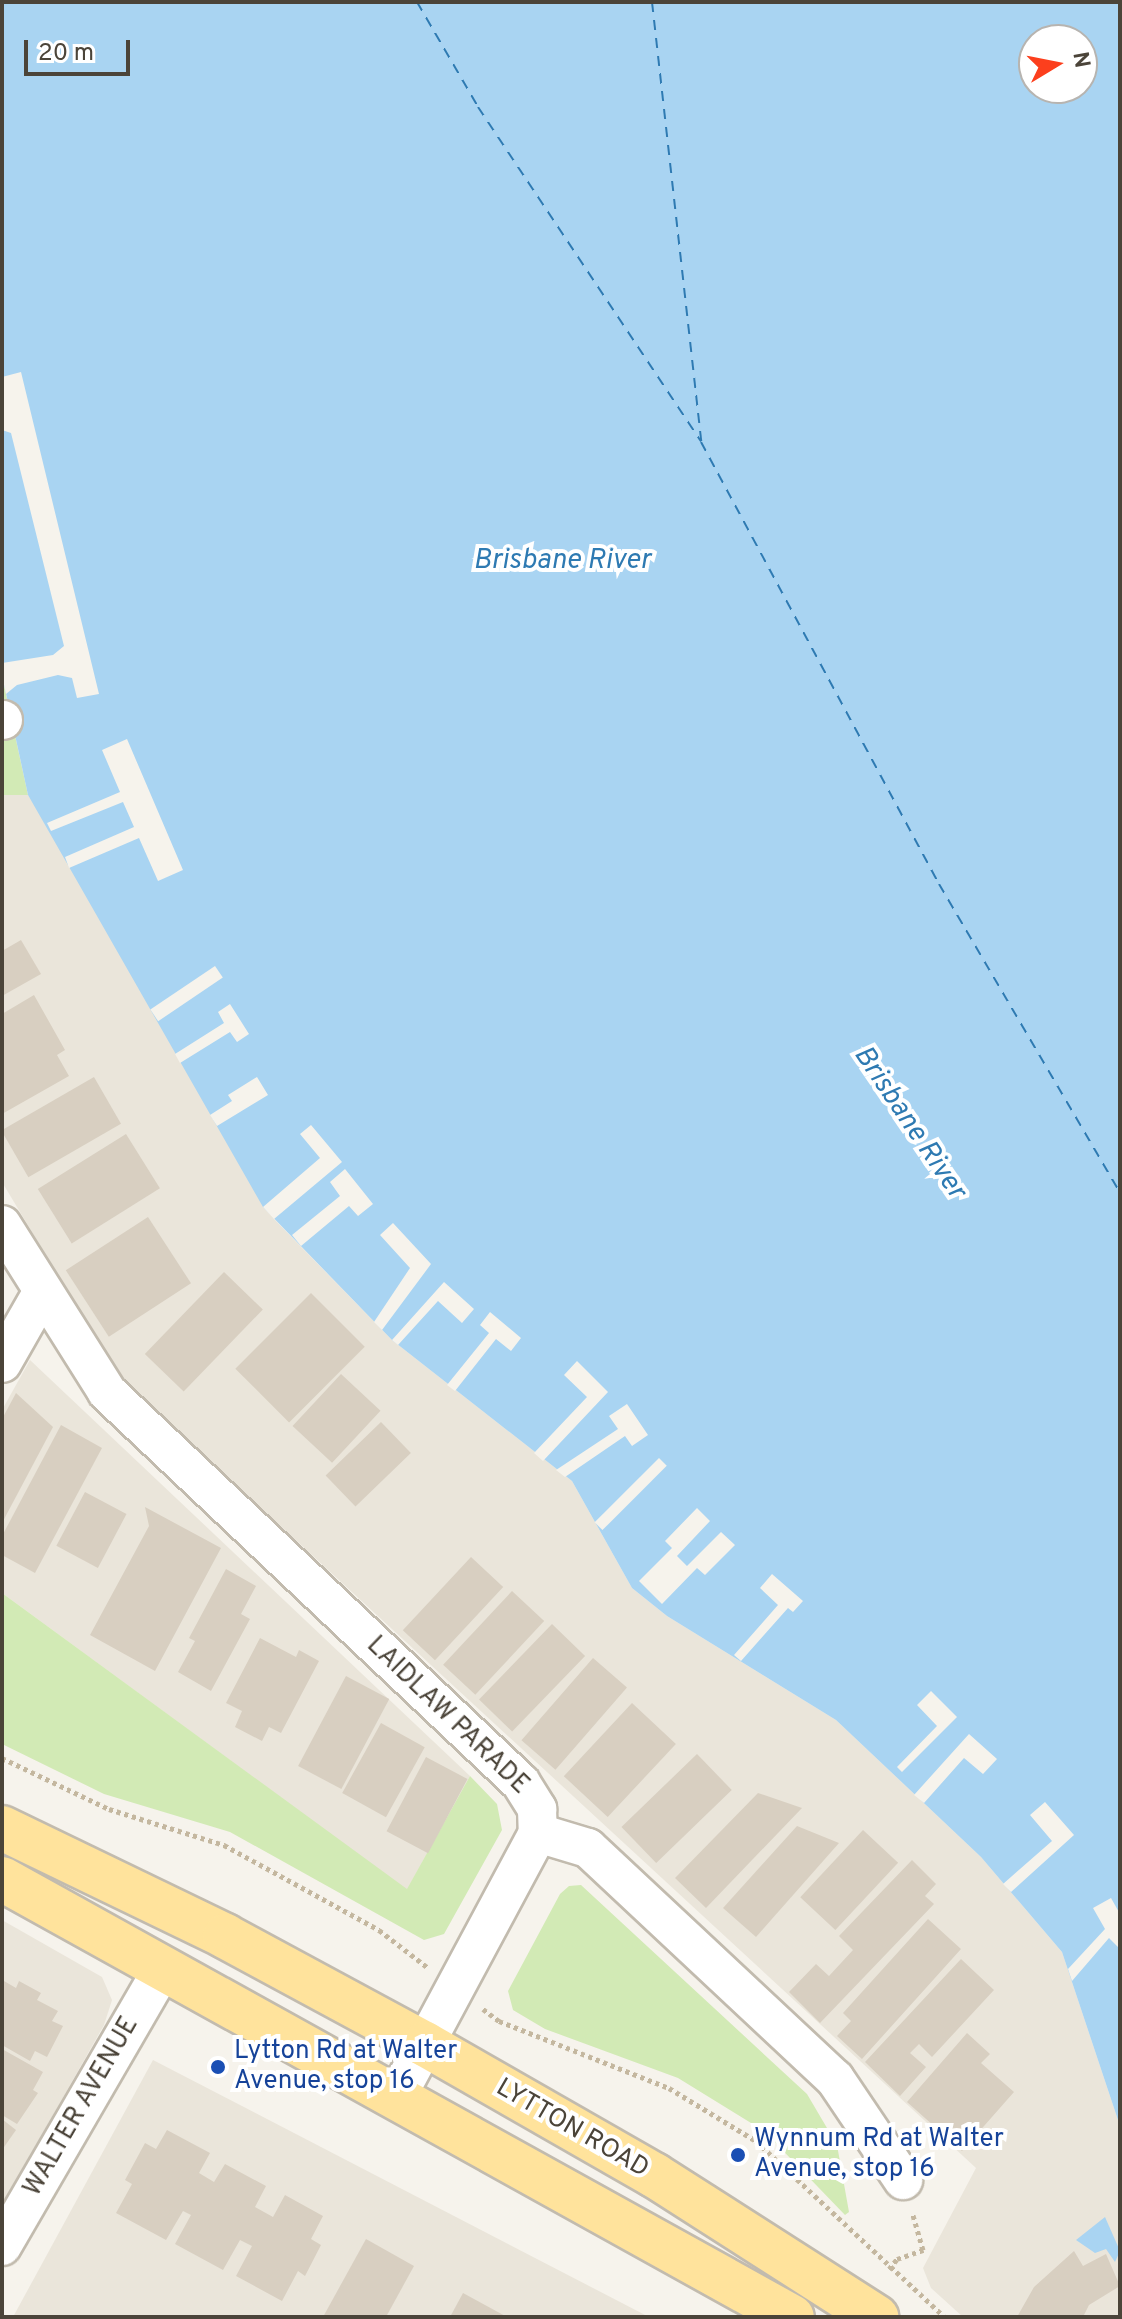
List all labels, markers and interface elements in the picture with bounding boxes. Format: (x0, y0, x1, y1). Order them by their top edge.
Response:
scale bar (28, 24, 134, 74)
north arrow (1018, 24, 1098, 104)
text: 20 m (38, 39, 94, 69)
text: N (1065, 50, 1095, 70)
water label: Brisbane River (473, 544, 651, 578)
water label: Brisbane River (845, 1040, 973, 1206)
street label: LAIDLAW PARADE (359, 1630, 535, 1802)
street label: WALTER AVENUE (18, 2011, 146, 2203)
place label: Lytton Rd at Walter Avenue, stop 16 (234, 2036, 458, 2098)
marker: Lytton Rd at Walter Avenue, stop 16 (209, 2058, 227, 2076)
street label: LYTTON ROAD (490, 2073, 654, 2185)
place label: Wynnum Rd at Walter Avenue, stop 16 (754, 2124, 1004, 2186)
marker: Wynnum Rd at Walter Avenue, stop 16 (729, 2146, 747, 2164)

